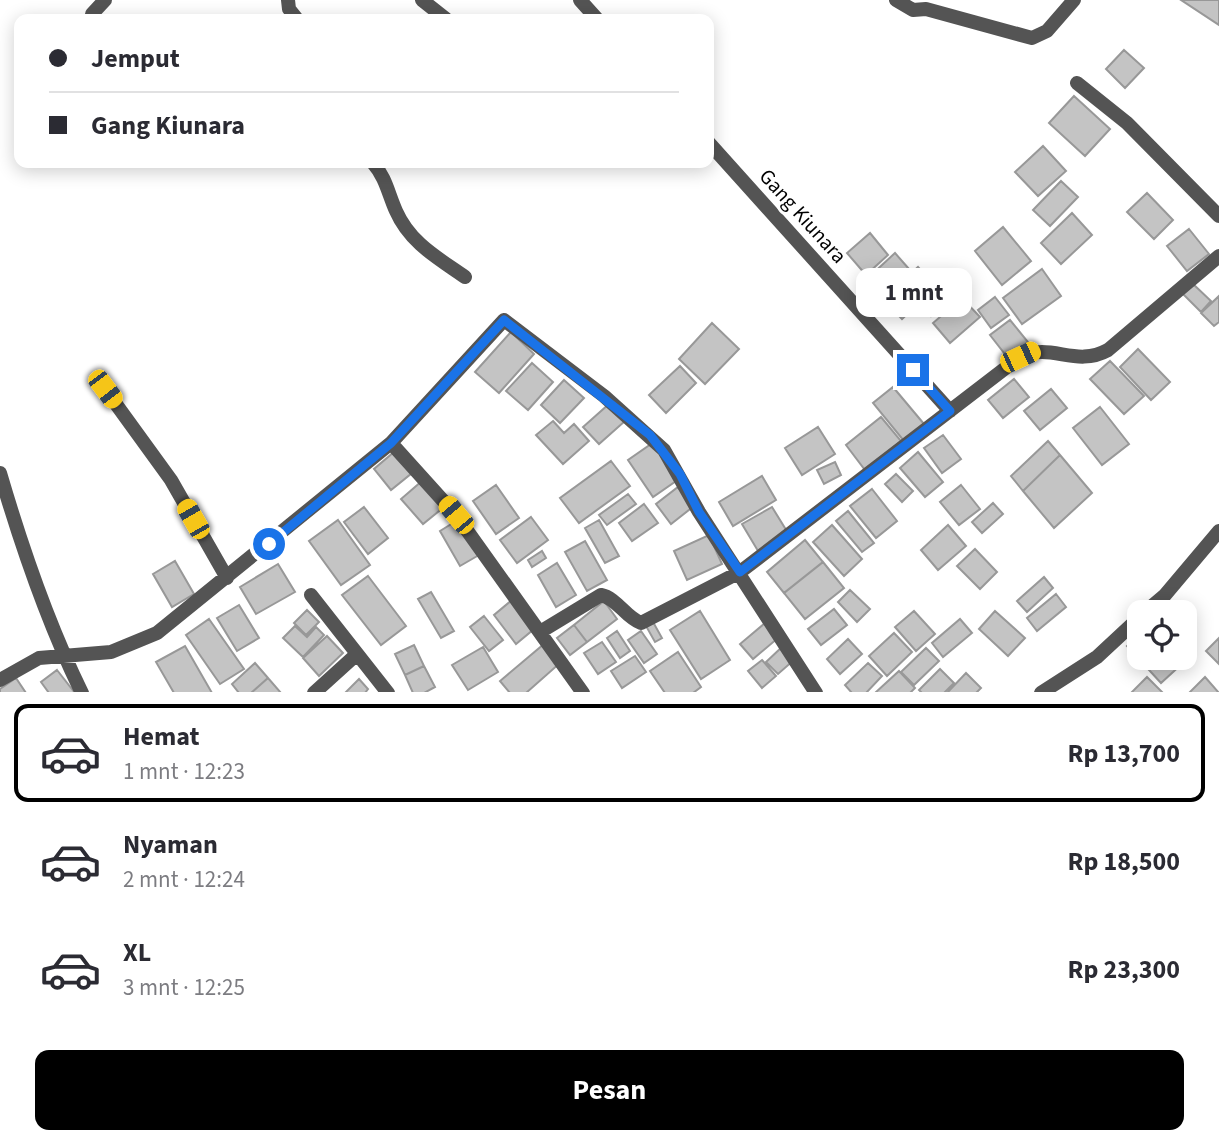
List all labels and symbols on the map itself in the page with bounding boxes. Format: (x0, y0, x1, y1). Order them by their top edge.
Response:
street label: Gang Kiunara (752, 162, 854, 270)
callout: 1 mnt (855, 268, 971, 318)
car (997, 339, 1044, 375)
route end (897, 354, 929, 386)
car (84, 366, 127, 412)
car (435, 492, 478, 538)
car (174, 496, 213, 542)
route start (253, 528, 285, 560)

